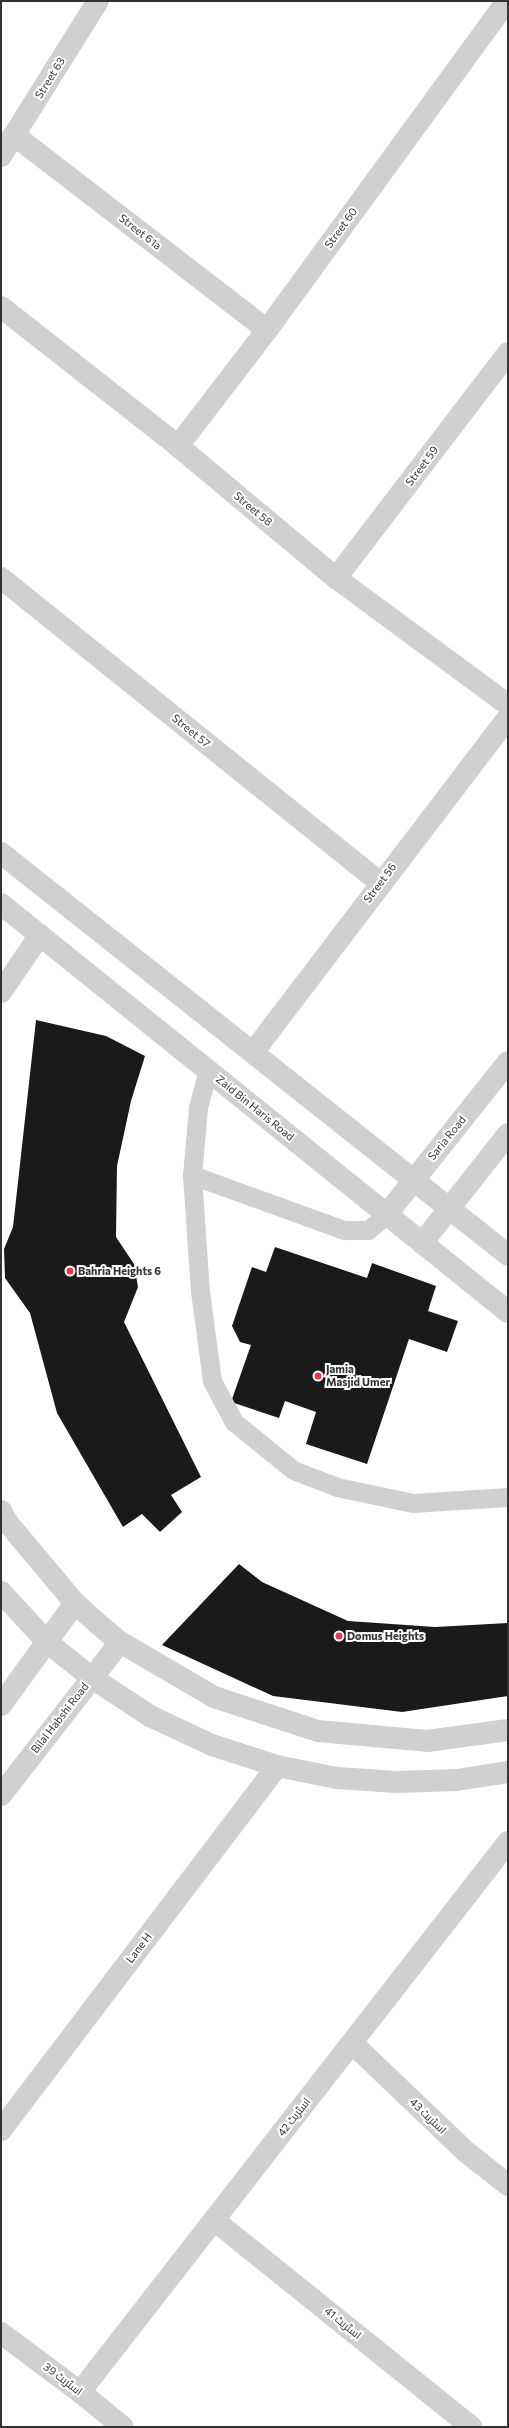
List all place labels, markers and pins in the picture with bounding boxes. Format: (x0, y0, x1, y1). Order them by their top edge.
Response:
place label: Bahria Heights 6 (78, 1264, 161, 1278)
marker: Bahria Heights 6 (65, 1266, 75, 1276)
place label: Jamia Masjid Umer (326, 1363, 390, 1389)
marker: Jamia Masjid Umer (313, 1371, 323, 1381)
place label: Domus Heights (347, 1629, 424, 1643)
marker: Domus Heights (334, 1631, 344, 1641)

